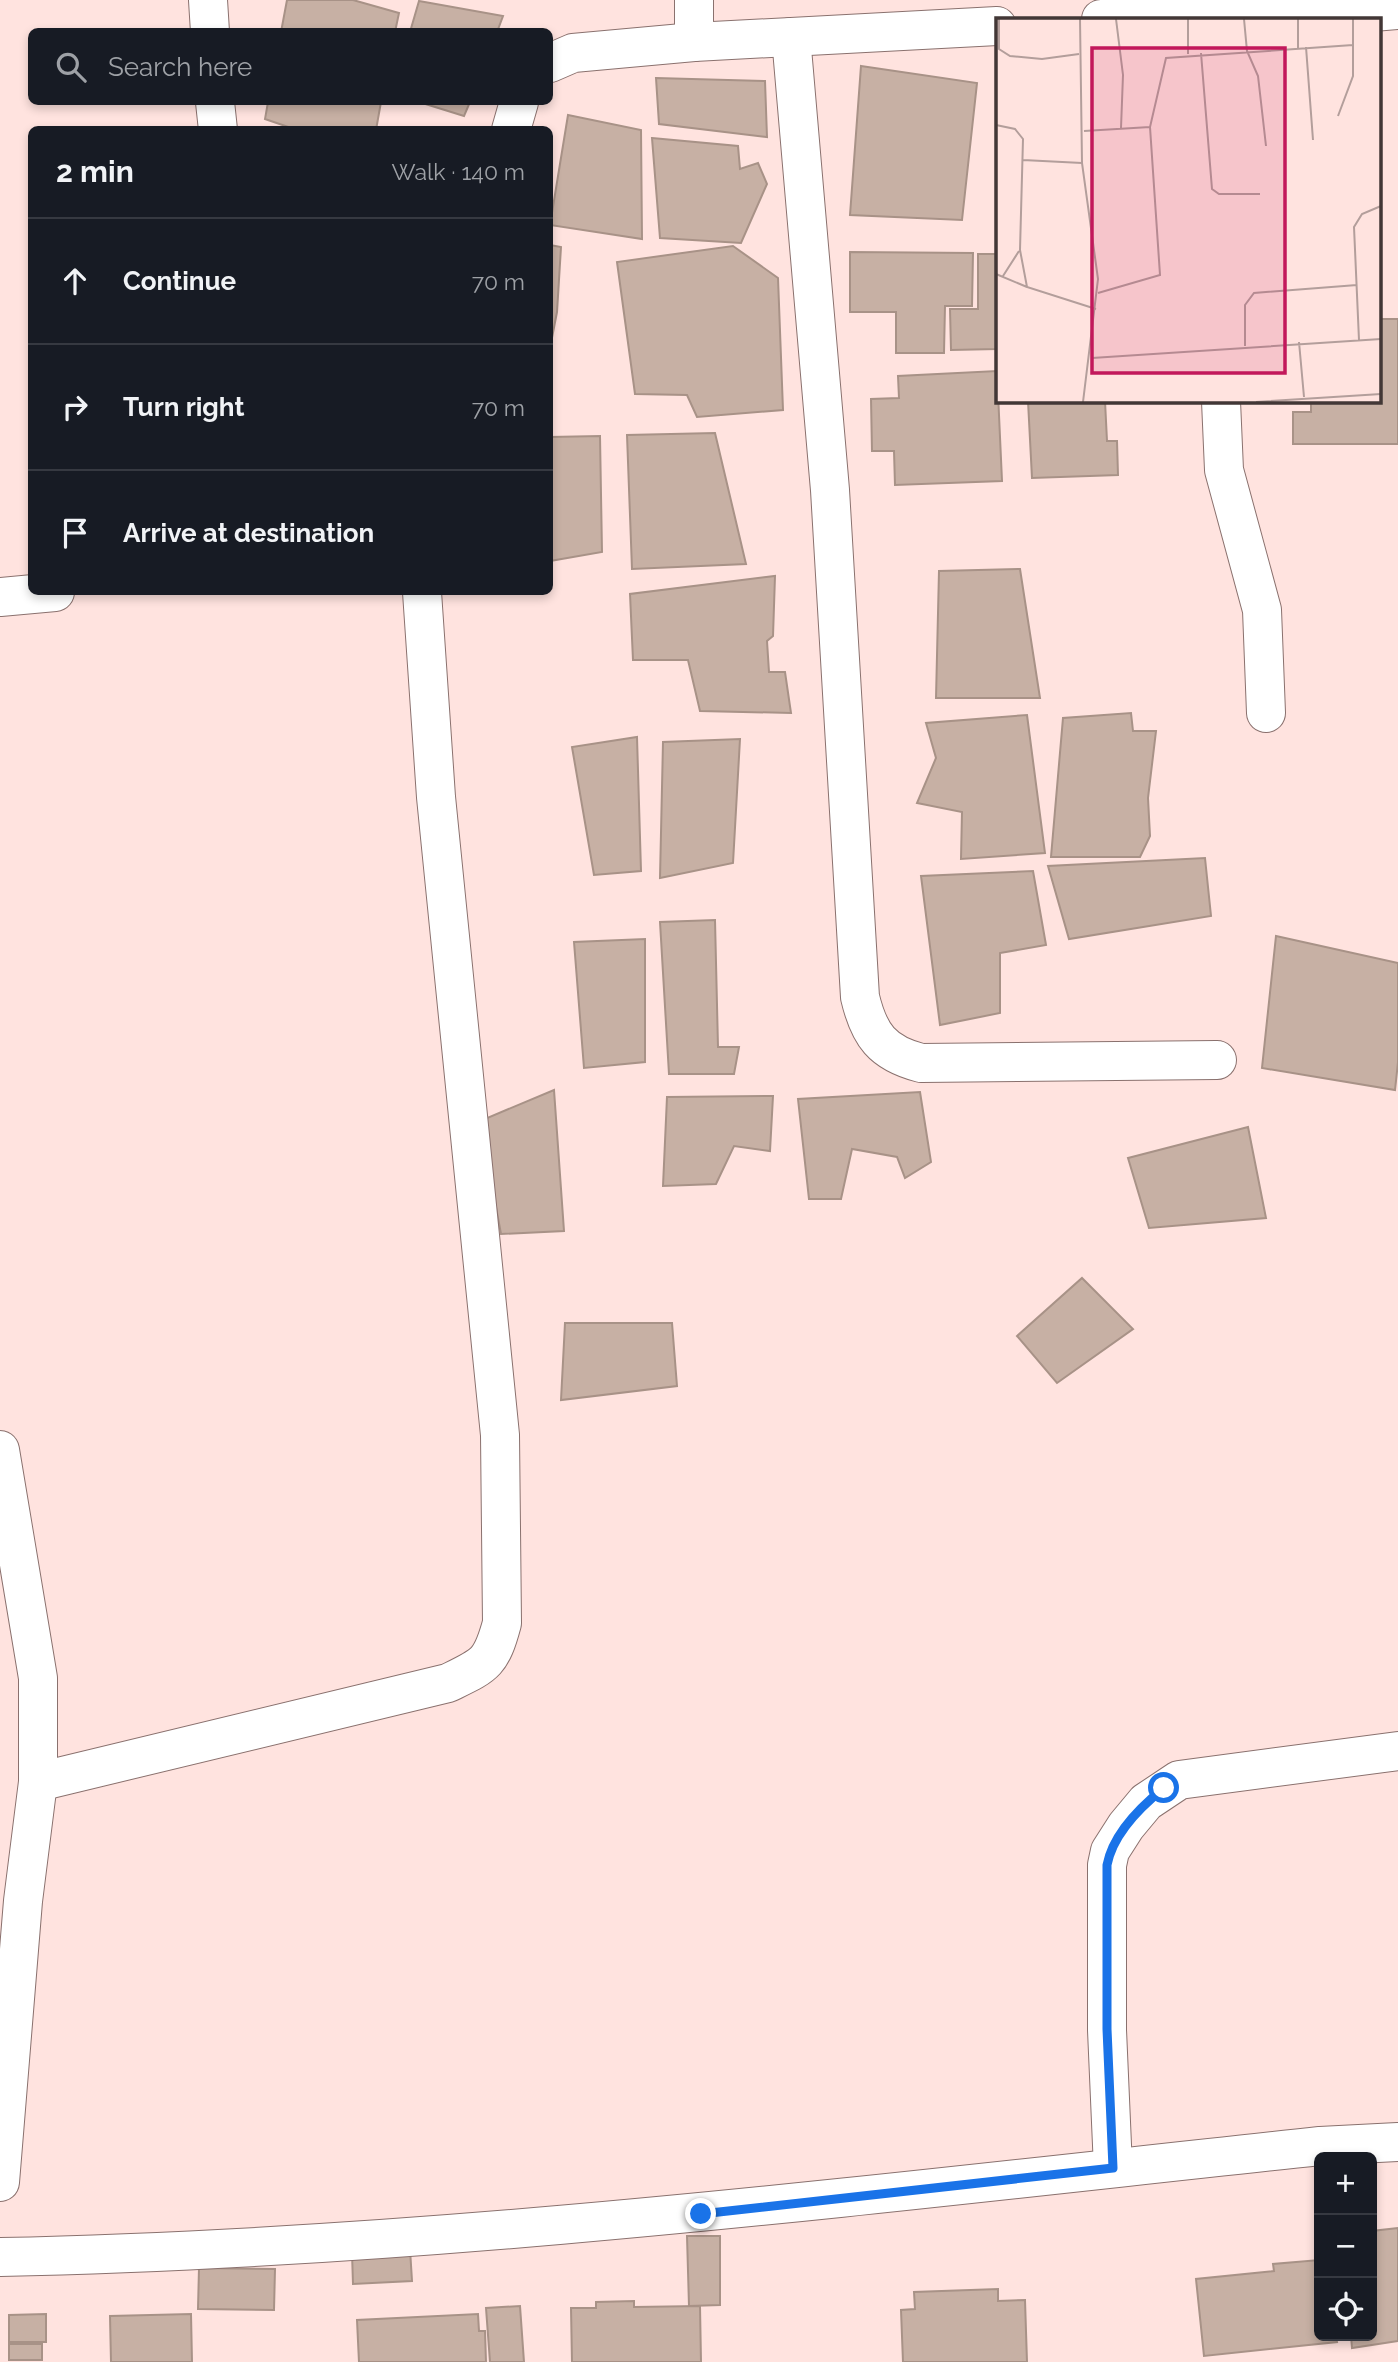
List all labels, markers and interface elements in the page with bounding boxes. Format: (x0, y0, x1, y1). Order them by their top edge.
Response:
inset map (996, 18, 1380, 402)
search box (28, 28, 553, 105)
icon: search (52, 48, 90, 86)
text: Search here (108, 52, 252, 82)
text: 2 min (56, 154, 134, 189)
text: Walk · 140 m (392, 158, 525, 185)
icon: ahead (56, 262, 94, 300)
text: Continue (123, 266, 236, 296)
text: 70 m (472, 268, 525, 295)
icon: right (56, 388, 94, 426)
text: Turn right (123, 392, 244, 422)
text: 70 m (472, 394, 525, 421)
icon: arrive (56, 514, 94, 552)
text: Arrive at destination (123, 518, 374, 548)
route start (1148, 1772, 1179, 1803)
map controls (1314, 2152, 1377, 2341)
button: + (1314, 2152, 1377, 2215)
route end (685, 2198, 716, 2229)
button: − (1314, 2215, 1377, 2278)
button: locate (1314, 2278, 1377, 2341)

